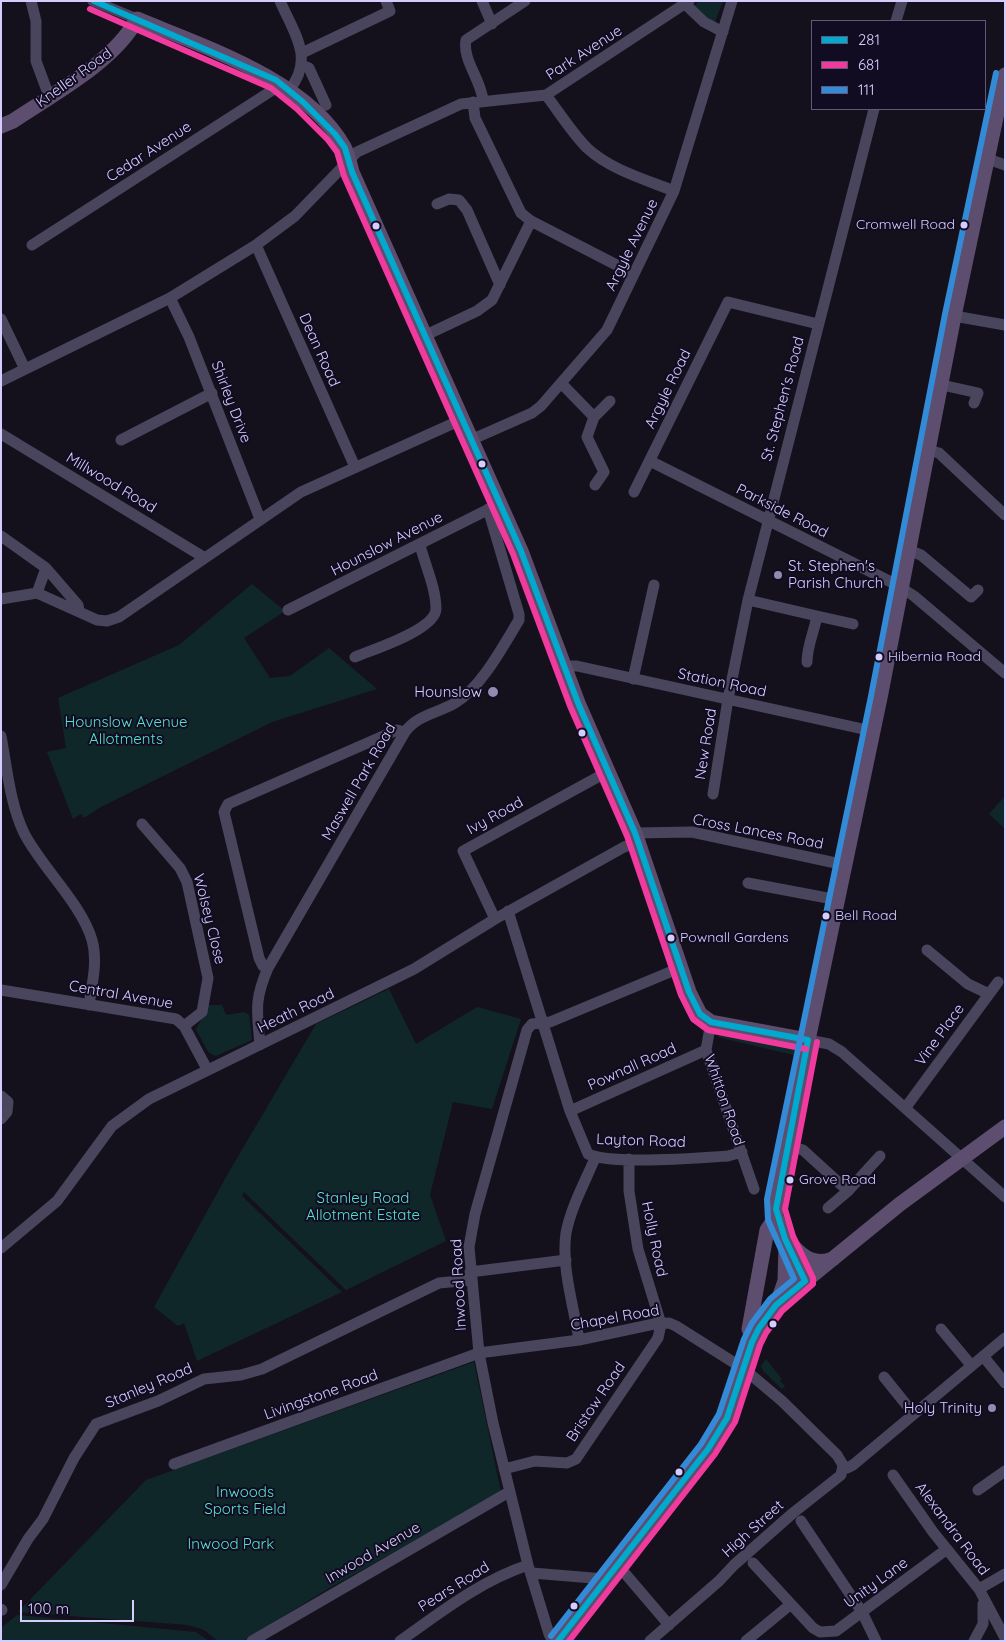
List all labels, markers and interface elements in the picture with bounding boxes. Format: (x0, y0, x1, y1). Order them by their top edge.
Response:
legend (811, 20, 986, 110)
street label: Park Avenue (543, 22, 625, 84)
text: 281 (858, 30, 880, 49)
street label: Kneller Road (33, 44, 115, 112)
text: 681 (858, 55, 880, 74)
text: 111 (858, 80, 875, 99)
street label: Cedar Avenue (103, 118, 195, 186)
street label: Argyle Avenue (602, 196, 662, 294)
place label: Cromwell Road (856, 217, 955, 233)
marker: Cromwell Road (959, 220, 969, 230)
unlabelled marker (371, 221, 381, 231)
street label: Dean Road (295, 310, 343, 390)
street label: St. Stephen's Road (758, 335, 808, 463)
street label: Argyle Road (641, 346, 695, 432)
street label: Shirley Drive (207, 358, 255, 446)
street label: Millwood Road (63, 449, 159, 517)
unlabelled marker (477, 459, 487, 469)
street label: Parkside Road (733, 480, 831, 542)
street label: Hounslow Avenue (328, 508, 446, 580)
place label: St. Stephen's Parish Church (788, 557, 883, 592)
marker: St. Stephen's Parish Church (772, 569, 784, 581)
place label: Hibernia Road (888, 649, 981, 665)
marker: Hibernia Road (874, 652, 884, 662)
street label: Station Road (676, 665, 768, 701)
place label: Hounslow (414, 683, 482, 701)
marker: Hounslow (486, 685, 500, 699)
street label: New Road (691, 707, 721, 781)
park label: Hounslow Avenue Allotments (64, 713, 188, 748)
street label: Maswell Park Road (318, 720, 400, 844)
unlabelled marker (577, 728, 587, 738)
street label: Ivy Road (464, 793, 526, 839)
street label: Cross Lances Road (691, 810, 825, 854)
street label: Wolsey Close (189, 872, 229, 966)
place label: Bell Road (835, 908, 897, 924)
marker: Bell Road (821, 911, 831, 921)
place label: Pownall Gardens (680, 930, 789, 946)
marker: Pownall Gardens (666, 933, 676, 943)
street label: Central Avenue (67, 977, 175, 1013)
street label: Heath Road (255, 985, 337, 1037)
street label: Vine Place (912, 1001, 968, 1069)
street label: Pownall Road (585, 1039, 679, 1095)
street label: Whitton Road (700, 1052, 748, 1148)
street label: Layton Road (596, 1130, 686, 1152)
place label: Grove Road (799, 1172, 876, 1188)
marker: Grove Road (785, 1175, 795, 1185)
park label: Stanley Road Allotment Estate (306, 1189, 420, 1224)
street label: Holly Road (637, 1200, 671, 1278)
street label: Inwood Road (448, 1238, 470, 1332)
street label: Chapel Road (569, 1301, 661, 1335)
unlabelled marker (768, 1319, 778, 1329)
street label: Bristow Road (563, 1359, 629, 1445)
street label: Stanley Road (103, 1360, 195, 1412)
street label: Livingstone Road (262, 1366, 380, 1424)
place label: Holy Trinity (904, 1399, 982, 1417)
marker: Holy Trinity (986, 1402, 998, 1414)
unlabelled marker (674, 1467, 684, 1477)
street label: Alexandra Road (911, 1479, 993, 1579)
park label: Inwoods Sports Field (204, 1483, 286, 1518)
street label: High Street (718, 1497, 788, 1561)
street label: Inwood Avenue (322, 1519, 424, 1587)
park label: Inwood Park (188, 1535, 274, 1553)
street label: Unity Lane (841, 1554, 911, 1612)
street label: Pears Road (415, 1558, 493, 1616)
scale bar (22, 1590, 136, 1622)
text: 100 m (28, 1599, 69, 1618)
unlabelled marker (569, 1601, 579, 1611)

